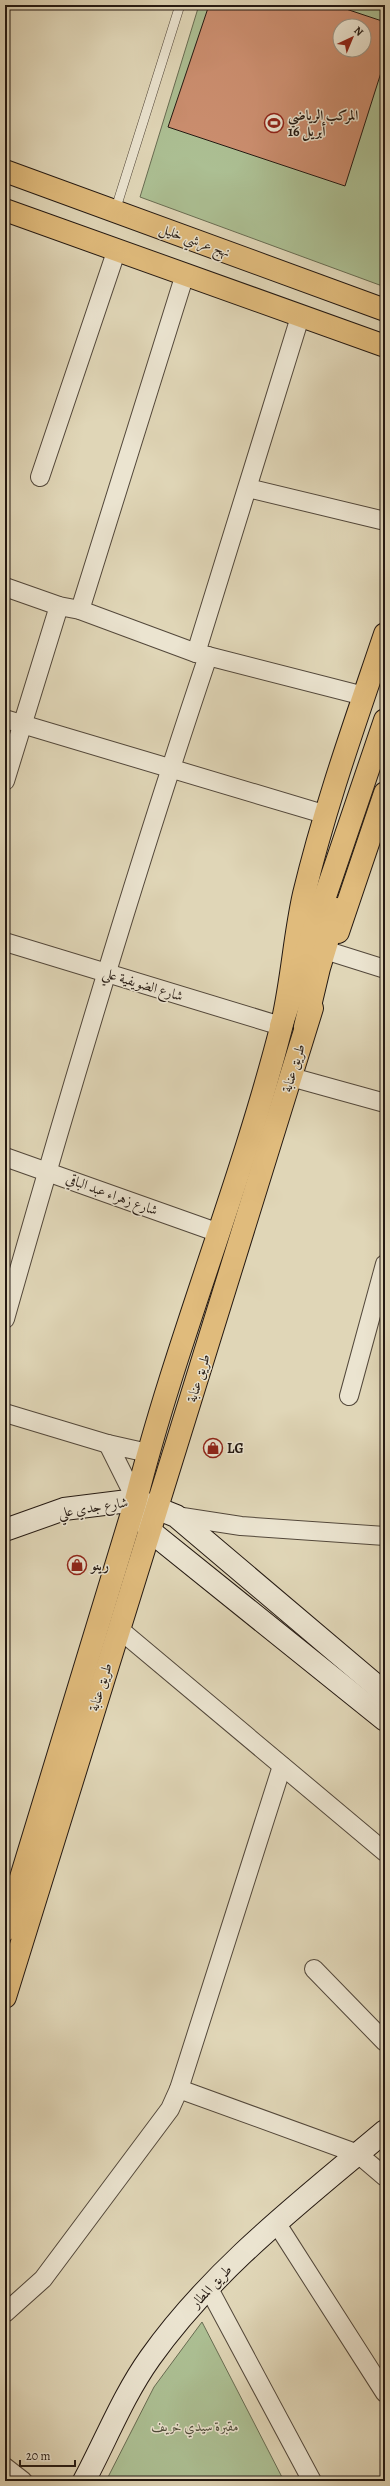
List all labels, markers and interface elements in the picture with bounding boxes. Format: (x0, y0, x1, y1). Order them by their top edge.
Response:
north arrow (332, 18, 372, 58)
text: N (351, 23, 367, 39)
place label: المركب الرياضي 16 أبريل (288, 106, 358, 141)
sports icon: المركب الرياضي 16 أبريل (263, 112, 285, 134)
street label: نهج عرشي خليل (155, 219, 233, 266)
street label: شارع الضويفية علي (99, 963, 186, 1009)
street label: طريق عنابة (277, 1042, 310, 1095)
street label: شارع زهراء عبد الباقي (63, 1169, 160, 1222)
street label: طريق عنابة (182, 1352, 215, 1405)
shop icon: LG (202, 1437, 224, 1459)
place label: LG (227, 1439, 244, 1458)
street label: شارع جدي علي (57, 1493, 130, 1525)
shop icon: رينو (66, 1554, 88, 1576)
place label: رينو (89, 1556, 109, 1575)
street label: طريق عنابة (84, 1661, 117, 1714)
street label: طريق المطار (185, 2260, 236, 2314)
park label: مقبرة سيدي خريف (151, 2417, 239, 2438)
scale bar (20, 2442, 75, 2468)
text: 20 m (26, 2448, 50, 2464)

